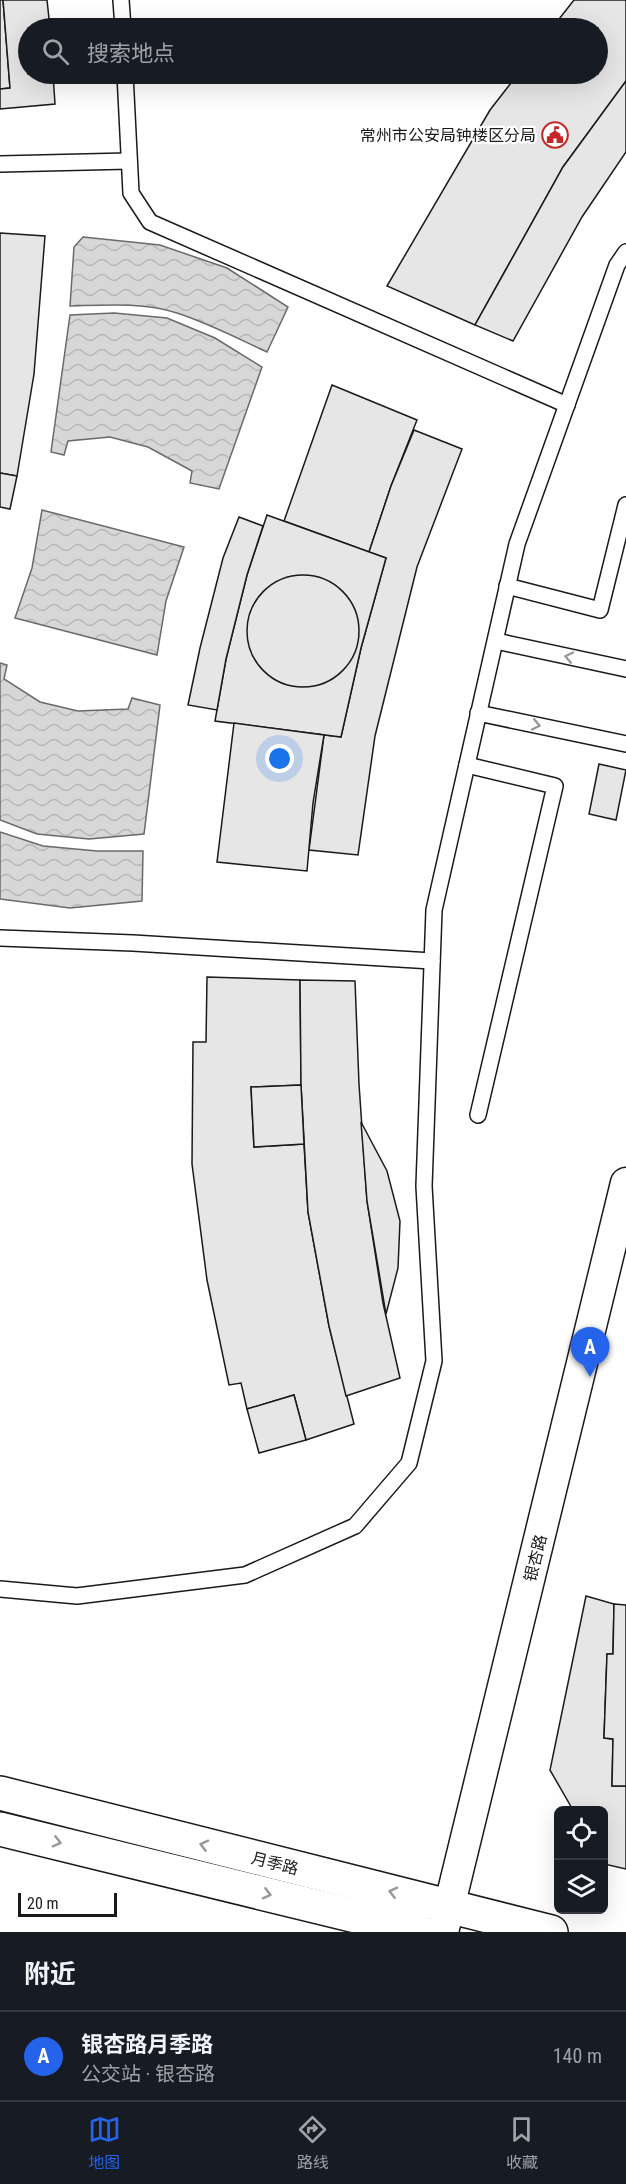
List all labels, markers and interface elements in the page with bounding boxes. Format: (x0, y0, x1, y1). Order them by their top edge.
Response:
search box (18, 18, 608, 84)
icon: search (39, 35, 72, 68)
text: 搜索地点 (87, 41, 175, 66)
public building icon: 常州市公安局钟楼区分局 (540, 120, 570, 150)
place label: 常州市公安局钟楼区分局 (360, 126, 536, 145)
one-way arrow (564, 651, 574, 664)
one-way arrow (530, 718, 540, 731)
your location (265, 744, 294, 773)
pin: A (570, 1328, 610, 1377)
street label: 银杏路 (520, 1533, 551, 1584)
map controls (554, 1806, 608, 1914)
button: locate (554, 1806, 608, 1860)
one-way arrow (52, 1835, 62, 1848)
one-way arrow (199, 1839, 209, 1852)
street label: 月季路 (249, 1848, 300, 1879)
button: layers (554, 1860, 608, 1914)
one-way arrow (261, 1887, 271, 1900)
one-way arrow (388, 1887, 398, 1900)
scale bar (18, 1890, 117, 1918)
text: 20 m (27, 1894, 59, 1913)
text: 附近 (24, 1959, 76, 1989)
text: 银杏路月季路 (81, 2032, 213, 2057)
text: A (38, 2044, 49, 2068)
text: 140 m (553, 2044, 602, 2068)
text: 公交站 · 银杏路 (81, 2062, 215, 2086)
tab: 地图 (88, 2113, 121, 2173)
tab: 路线 (296, 2113, 329, 2173)
tab: 收藏 (505, 2113, 538, 2173)

